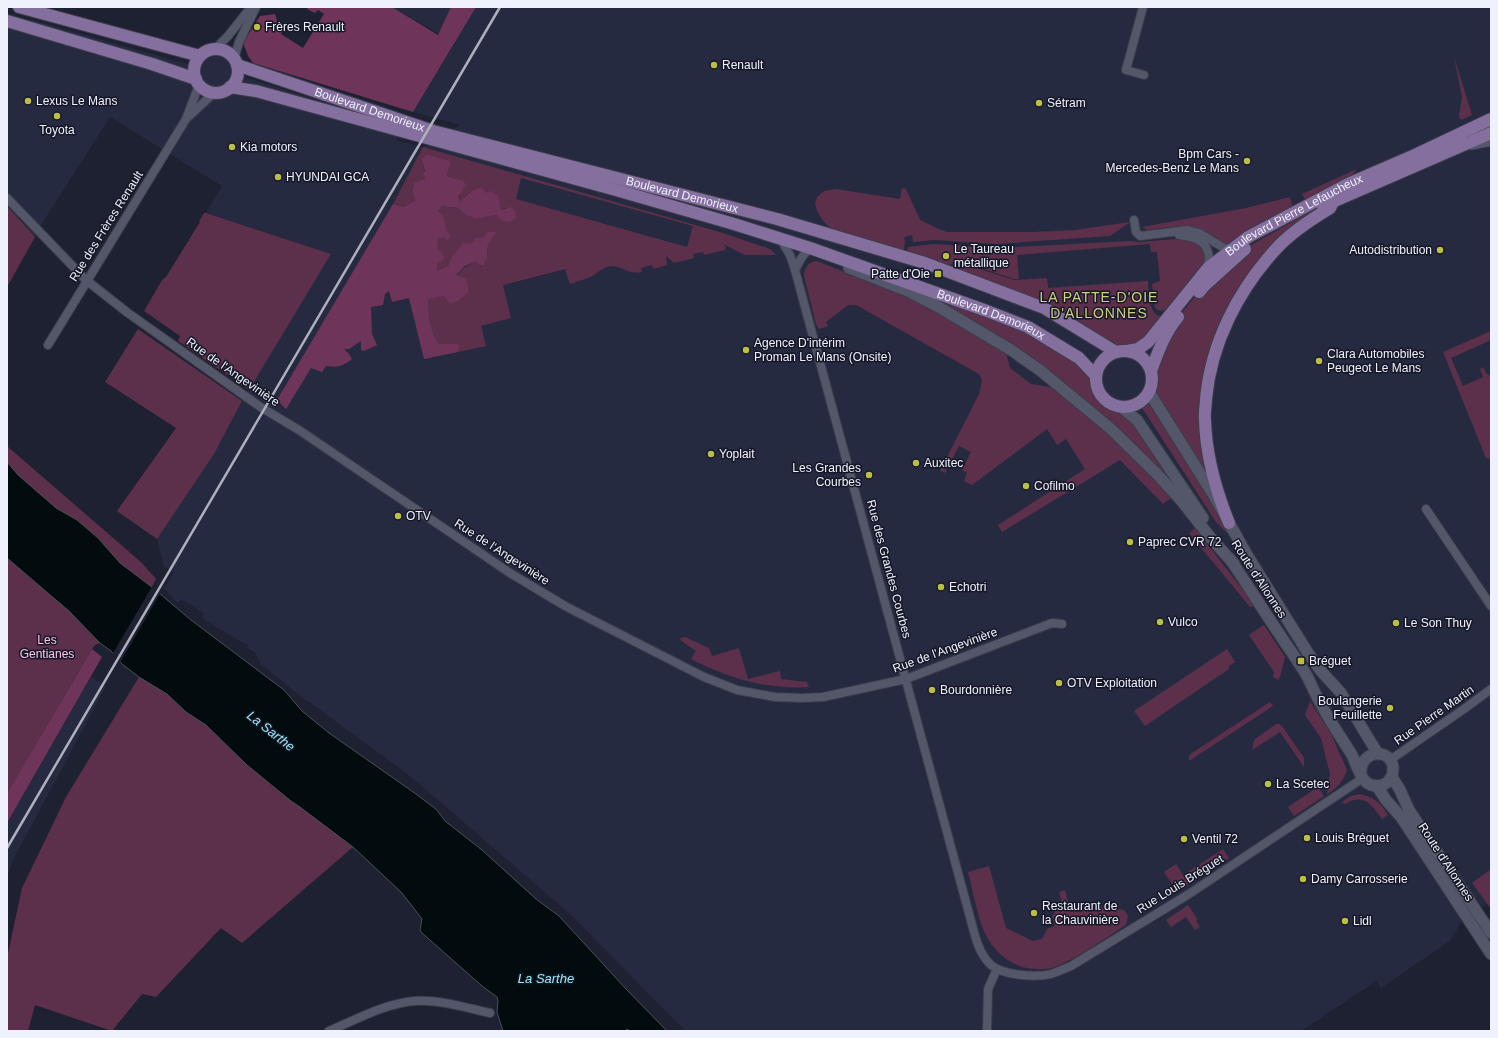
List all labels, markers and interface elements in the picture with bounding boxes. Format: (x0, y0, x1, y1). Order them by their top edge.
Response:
place label: Frères Renault (265, 20, 345, 34)
marker: Frères Renault (252, 22, 262, 32)
place label: Renault (722, 58, 764, 72)
marker: Renault (709, 60, 719, 70)
street label: Boulevard Demorieux (313, 85, 427, 135)
place label: Lexus Le Mans (36, 94, 117, 108)
marker: Lexus Le Mans (23, 96, 33, 106)
place label: Sétram (1047, 96, 1086, 110)
marker: Sétram (1034, 98, 1044, 108)
marker: Toyota (52, 111, 62, 121)
place label: Toyota (39, 123, 75, 137)
place label: Kia motors (240, 140, 297, 154)
marker: Kia motors (227, 142, 237, 152)
place label: Bpm Cars - Mercedes-Benz Le Mans (1106, 147, 1239, 175)
marker: Bpm Cars - Mercedes-Benz Le Mans (1242, 156, 1252, 166)
street label: Rue des Frères Renault (66, 168, 146, 284)
place label: HYUNDAI GCA (286, 170, 369, 184)
marker: HYUNDAI GCA (273, 172, 283, 182)
street label: Boulevard Pierre Lefaucheux (1223, 172, 1365, 259)
street label: Boulevard Demorieux (624, 174, 740, 216)
place label: Le Taureau métallique (954, 242, 1014, 270)
place label: Autodistribution (1349, 243, 1432, 257)
marker: Autodistribution (1435, 245, 1445, 255)
marker: Le Taureau métallique (941, 251, 951, 261)
place label: Patte d'Oie (871, 267, 930, 281)
marker: Patte d'Oie (933, 269, 943, 279)
street label: Boulevard Demorieux (935, 287, 1048, 343)
district label: LA PATTE-D'OIE D'ALLONNES (1040, 289, 1158, 321)
street label: Rue de l'Angevinière (184, 335, 282, 410)
place label: Agence D'intérim Proman Le Mans (Onsite) (754, 336, 891, 364)
marker: Agence D'intérim Proman Le Mans (Onsite) (741, 345, 751, 355)
place label: Clara Automobiles Peugeot Le Mans (1327, 347, 1424, 375)
marker: Clara Automobiles Peugeot Le Mans (1314, 356, 1324, 366)
place label: Yoplait (719, 447, 755, 461)
marker: Yoplait (706, 449, 716, 459)
place label: Auxitec (924, 456, 963, 470)
marker: Auxitec (911, 458, 921, 468)
place label: Les Grandes Courbes (792, 461, 861, 489)
marker: Les Grandes Courbes (864, 470, 874, 480)
place label: Cofilmo (1034, 479, 1075, 493)
marker: Cofilmo (1021, 481, 1031, 491)
street label: Rue des Grandes Courbes (864, 498, 914, 640)
place label: OTV (406, 509, 431, 523)
marker: OTV (393, 511, 403, 521)
street label: Rue de l'Angevinière (452, 516, 552, 588)
place label: Paprec CVR 72 (1138, 535, 1222, 549)
marker: Paprec CVR 72 (1125, 537, 1135, 547)
street label: Route d'Allonnes (1229, 537, 1289, 621)
place label: Echotri (949, 580, 986, 594)
marker: Echotri (936, 582, 946, 592)
place label: Vulco (1168, 615, 1198, 629)
place label: Le Son Thuy (1404, 616, 1472, 630)
marker: Vulco (1155, 617, 1165, 627)
marker: Le Son Thuy (1391, 618, 1401, 628)
street label: Rue de l'Angevinière (891, 624, 1000, 675)
park label: Les Gentianes (20, 633, 74, 661)
place label: Bréguet (1309, 654, 1352, 668)
marker: Bréguet (1296, 656, 1306, 666)
place label: OTV Exploitation (1067, 676, 1157, 690)
marker: OTV Exploitation (1054, 678, 1064, 688)
street label: Rue Pierre Martin (1391, 682, 1477, 748)
place label: Bourdonnière (940, 683, 1012, 697)
marker: Bourdonnière (927, 685, 937, 695)
place label: Boulangerie Feuillette (1318, 694, 1382, 722)
marker: Boulangerie Feuillette (1385, 703, 1395, 713)
water label: La Sarthe (244, 708, 298, 754)
place label: La Scetec (1276, 777, 1329, 791)
marker: La Scetec (1263, 779, 1273, 789)
street label: Route d'Allonnes (1416, 820, 1476, 904)
place label: Louis Bréguet (1315, 831, 1390, 845)
place label: Ventil 72 (1192, 832, 1238, 846)
marker: Louis Bréguet (1302, 833, 1312, 843)
marker: Ventil 72 (1179, 834, 1189, 844)
street label: Rue Louis Bréguet (1134, 851, 1226, 916)
place label: Damy Carrosserie (1311, 872, 1408, 886)
marker: Damy Carrosserie (1298, 874, 1308, 884)
place label: Restaurant de la Chauvinière (1042, 899, 1119, 927)
marker: Restaurant de la Chauvinière (1029, 908, 1039, 918)
place label: Lidl (1353, 914, 1372, 928)
marker: Lidl (1340, 916, 1350, 926)
water label: La Sarthe (518, 971, 574, 986)

